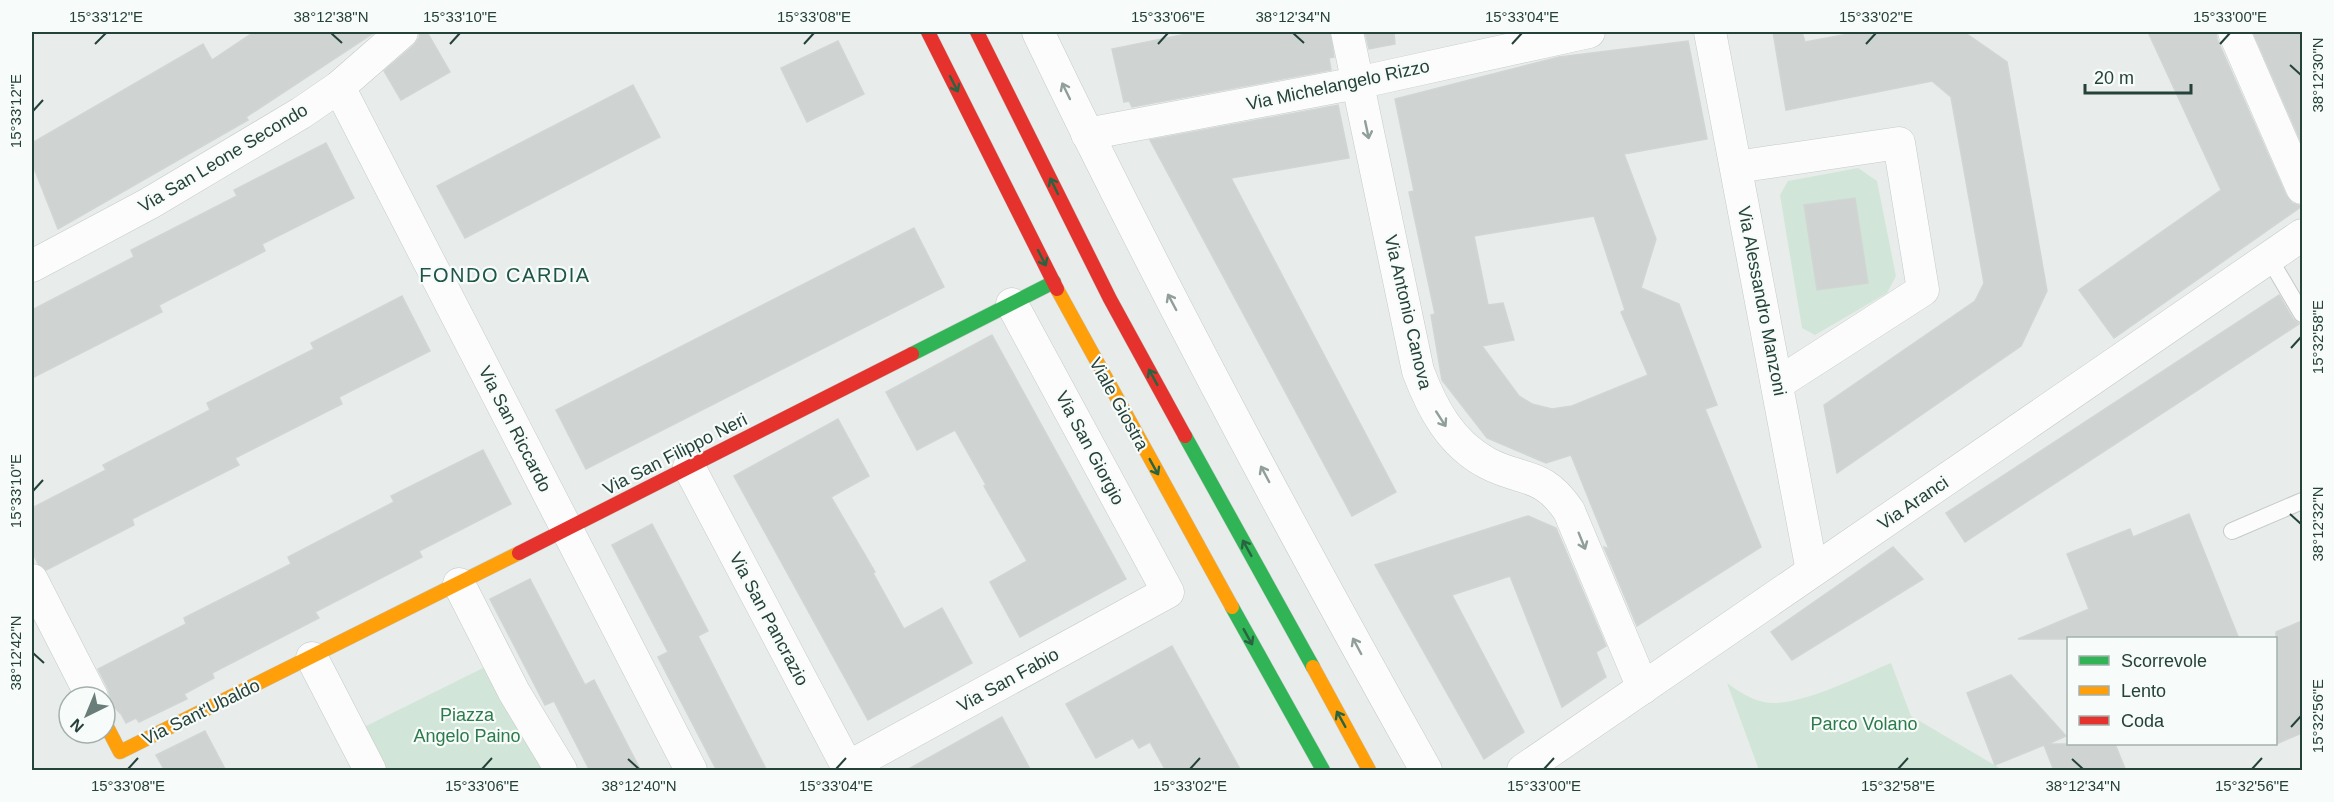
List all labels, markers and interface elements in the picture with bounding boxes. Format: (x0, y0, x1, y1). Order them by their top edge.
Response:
text: 15°33'12"E (69, 8, 143, 25)
text: 38°12'38"N (293, 8, 369, 25)
text: 15°33'10"E (423, 8, 497, 25)
text: 15°33'08"E (777, 8, 851, 25)
text: 15°33'06"E (1131, 8, 1205, 25)
text: 38°12'34"N (1255, 8, 1331, 25)
text: 15°33'04"E (1485, 8, 1559, 25)
text: 15°33'02"E (1839, 8, 1913, 25)
text: 15°33'00"E (2193, 8, 2267, 25)
text: 38°12'30"N (2309, 37, 2326, 113)
street label: Via Michelangelo Rizzo (1245, 56, 1431, 114)
scale bar (2085, 57, 2192, 95)
text: 20 m (2094, 68, 2134, 88)
text: 15°33'12"E (7, 74, 24, 148)
one-way arrow (949, 74, 960, 92)
one-way arrow (1060, 82, 1072, 100)
street label: Via San Leone Secondo (135, 100, 311, 216)
one-way arrow (1362, 120, 1374, 139)
one-way arrow (1048, 177, 1059, 195)
street label: Via Alessandro Manzoni (1734, 204, 1790, 398)
street label: Via Antonio Canova (1381, 233, 1436, 392)
one-way arrow (1036, 249, 1048, 267)
district label: FONDO CARDIA (419, 264, 591, 286)
one-way arrow (1166, 294, 1178, 312)
text: 15°32'58"E (2309, 300, 2326, 374)
street label: Viale Giostra (1085, 354, 1153, 455)
street label: Via San Riccardo (475, 363, 555, 495)
one-way arrow (1147, 369, 1158, 387)
street label: Via San Giorgio (1052, 388, 1128, 508)
street label: Via San Filippo Neri (600, 409, 750, 499)
one-way arrow (1435, 410, 1447, 427)
text: 15°33'10"E (7, 454, 24, 528)
one-way arrow (1148, 458, 1160, 475)
one-way arrow (1259, 466, 1270, 484)
street label: Via Aranci (1874, 472, 1952, 534)
text: 38°12'32"N (2309, 486, 2326, 562)
one-way arrow (1577, 531, 1588, 549)
one-way arrow (1241, 540, 1252, 558)
street label: Via San Pancrazio (725, 549, 813, 689)
text: 38°12'42"N (7, 615, 24, 691)
one-way arrow (1243, 628, 1254, 646)
legend (2067, 637, 2277, 745)
one-way arrow (1351, 638, 1363, 655)
street label: Via San Fabio (954, 644, 1062, 716)
text: Scorrevole (2121, 651, 2207, 671)
street label: Via Sant'Ubaldo (139, 675, 263, 749)
text: 15°32'56"E (2309, 679, 2326, 753)
text: Lento (2121, 681, 2166, 701)
north arrow (57, 685, 117, 745)
park label: Piazza Angelo Paino (413, 705, 521, 746)
one-way arrow (1335, 711, 1347, 728)
text: Coda (2121, 711, 2165, 731)
park label: Parco Volano (1810, 714, 1918, 734)
text: N (67, 715, 87, 736)
text: 15°33'08"E (91, 777, 165, 794)
text: 15°33'06"E (445, 777, 519, 794)
text: 38°12'40"N (601, 777, 677, 794)
text: 15°33'04"E (799, 777, 873, 794)
text: 15°33'02"E (1153, 777, 1227, 794)
text: 15°33'00"E (1507, 777, 1581, 794)
text: 15°32'58"E (1861, 777, 1935, 794)
text: 38°12'34"N (2045, 777, 2121, 794)
text: 15°32'56"E (2215, 777, 2289, 794)

